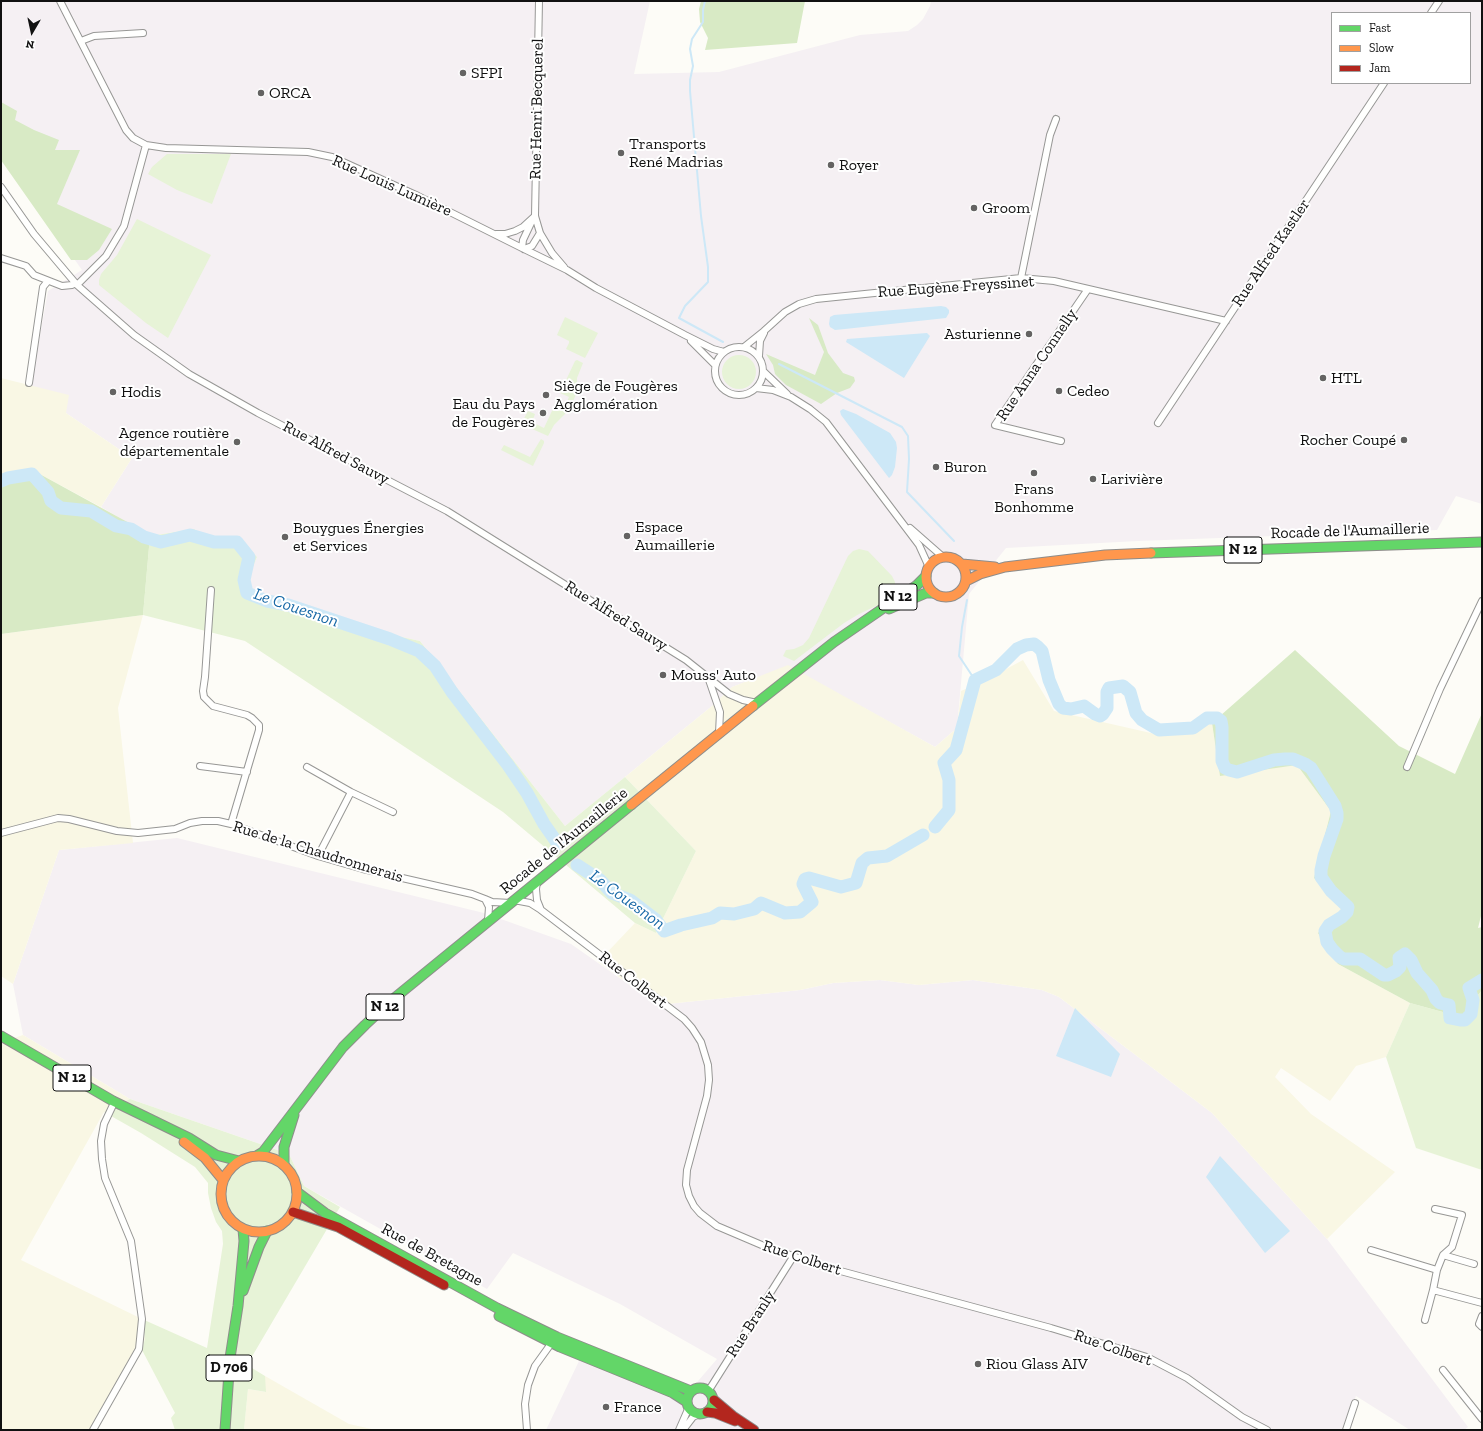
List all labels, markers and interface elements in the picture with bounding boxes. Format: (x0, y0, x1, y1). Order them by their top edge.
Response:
north arrow (12, 12, 52, 52)
legend (1331, 12, 1471, 84)
text: Fast (1369, 21, 1391, 35)
text: N (25, 37, 35, 51)
street label: Rue Henri Becquerel (526, 38, 548, 180)
text: Slow (1369, 41, 1394, 55)
text: Jam (1369, 61, 1390, 75)
place label: SFPI (471, 63, 503, 83)
marker: SFPI (458, 68, 468, 78)
place label: ORCA (269, 83, 311, 103)
marker: ORCA (256, 88, 266, 98)
place label: Transports René Madrias (629, 134, 723, 172)
marker: Transports René Madrias (616, 148, 626, 158)
street label: Rue Louis Lumière (329, 151, 455, 221)
place label: Royer (839, 155, 879, 175)
marker: Royer (826, 160, 836, 170)
street label: Rue Alfred Kastler (1228, 195, 1314, 311)
place label: Groom (982, 198, 1030, 218)
marker: Groom (969, 203, 979, 213)
street label: Rue Eugène Freyssinet (877, 272, 1035, 302)
street label: Rue Anna Connelly (992, 305, 1082, 425)
place label: Asturienne (944, 324, 1021, 344)
marker: Asturienne (1024, 329, 1034, 339)
place label: HTL (1331, 368, 1362, 388)
marker: HTL (1318, 373, 1328, 383)
place label: Siège de Fougères Agglomération (554, 376, 678, 414)
place label: Cedeo (1067, 381, 1109, 401)
place label: Hodis (121, 382, 161, 402)
marker: Cedeo (1054, 386, 1064, 396)
marker: Hodis (108, 387, 118, 397)
marker: Siège de Fougères Agglomération (541, 390, 551, 400)
place label: Eau du Pays de Fougères (452, 394, 535, 432)
marker: Eau du Pays de Fougères (538, 408, 548, 418)
street label: Rue Alfred Sauvy (280, 417, 392, 489)
place label: Agence routière départementale (119, 423, 229, 461)
place label: Rocher Coupé (1300, 430, 1396, 450)
marker: Rocher Coupé (1399, 435, 1409, 445)
marker: Agence routière départementale (232, 437, 242, 447)
place label: Buron (944, 457, 987, 477)
marker: Buron (931, 462, 941, 472)
marker: Frans Bonhomme (1029, 468, 1039, 478)
place label: Larivière (1101, 469, 1163, 489)
marker: Larivière (1088, 474, 1098, 484)
place label: Frans Bonhomme (994, 479, 1074, 517)
place label: Espace Aumaillerie (635, 517, 715, 555)
place label: Bouygues Énergies et Services (293, 518, 424, 556)
street label: Rocade de l'Aumaillerie (1270, 519, 1430, 543)
marker: Espace Aumaillerie (622, 531, 632, 541)
marker: Bouygues Énergies et Services (280, 532, 290, 542)
road number: N 12 (1224, 537, 1262, 563)
street label: Rue Alfred Sauvy (561, 577, 671, 655)
water label: Le Couesnon (251, 584, 341, 632)
road number: N 12 (879, 584, 917, 610)
place label: Mouss' Auto (671, 665, 756, 685)
marker: Mouss' Auto (658, 670, 668, 680)
street label: Rocade de l'Aumaillerie (496, 784, 632, 898)
street label: Rue de la Chaudronnerais (231, 817, 405, 887)
water label: Le Couesnon (585, 866, 669, 934)
street label: Rue Colbert (595, 947, 671, 1013)
road number: N 12 (366, 994, 404, 1020)
road number: N 12 (53, 1065, 91, 1091)
street label: Rue de Bretagne (378, 1219, 486, 1291)
street label: Rue Colbert (760, 1236, 844, 1280)
street label: Rue Branly (722, 1287, 780, 1361)
street label: Rue Colbert (1071, 1326, 1155, 1370)
place label: Riou Glass AIV (986, 1354, 1088, 1374)
road number: D 706 (206, 1355, 252, 1381)
marker: Riou Glass AIV (973, 1359, 983, 1369)
place label: France (614, 1397, 661, 1417)
marker: France (601, 1402, 611, 1412)

